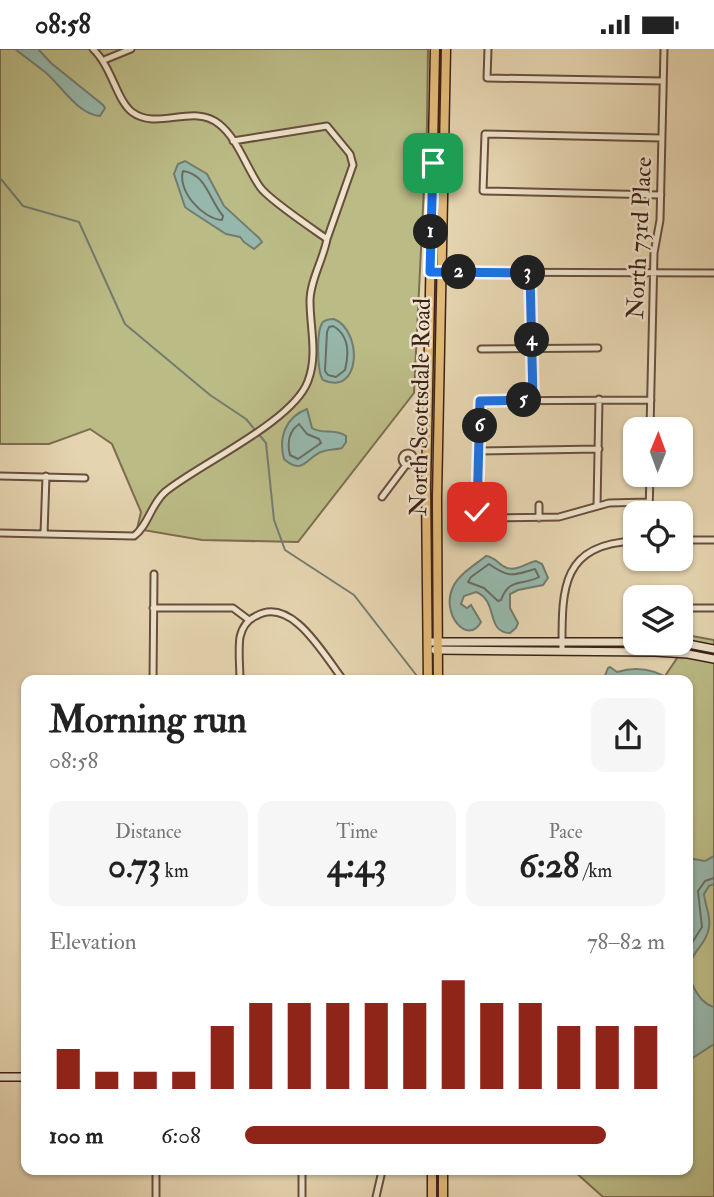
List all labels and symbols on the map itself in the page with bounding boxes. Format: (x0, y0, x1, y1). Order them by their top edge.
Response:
pin (403, 133, 463, 193)
street label: North 73rd Place (620, 156, 659, 320)
pin: 1 (414, 215, 448, 249)
pin: 2 (442, 255, 476, 290)
pin: 3 (510, 255, 546, 291)
street label: North Scottsdale Road (403, 298, 438, 516)
pin: 4 (514, 323, 550, 357)
pin: 5 (506, 383, 542, 417)
pin: 6 (462, 409, 498, 443)
north arrow (623, 417, 693, 487)
pin (447, 482, 507, 542)

